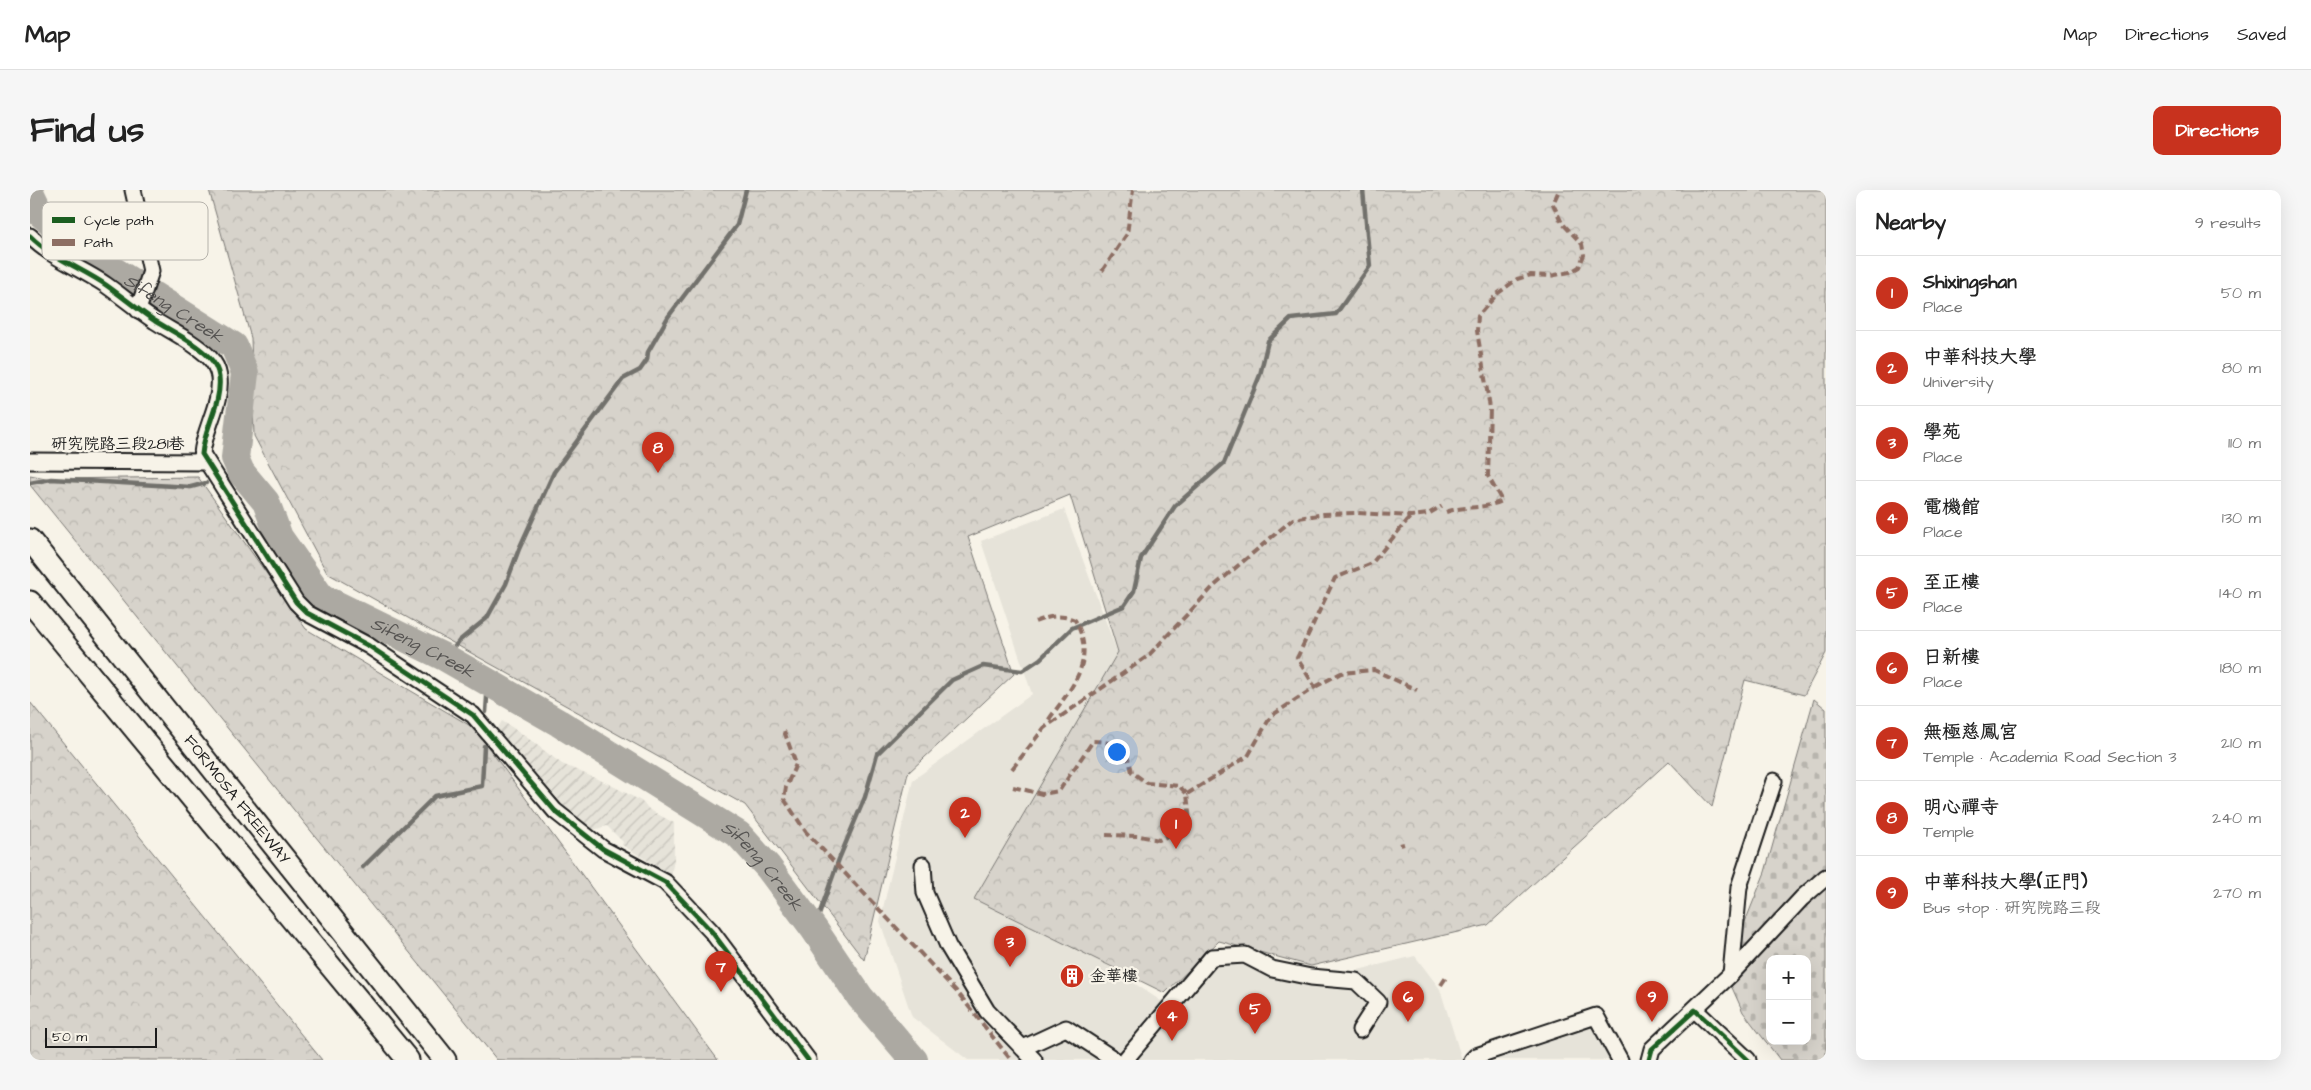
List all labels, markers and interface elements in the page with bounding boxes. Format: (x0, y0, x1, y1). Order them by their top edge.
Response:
text: Map (25, 18, 70, 52)
text: Map (2063, 22, 2097, 47)
text: Directions (2125, 22, 2209, 47)
text: Saved (2237, 22, 2286, 47)
text: Find us (30, 106, 144, 155)
button: Directions (2153, 106, 2281, 155)
legend (42, 202, 208, 260)
text: Nearby (1876, 208, 1946, 237)
text: Cycle path (84, 211, 153, 231)
text: 9 results (2195, 212, 2261, 234)
text: Path (84, 233, 113, 253)
water label: Sifeng Creek (119, 268, 230, 350)
text: Shixingshan (1923, 269, 2017, 296)
text: 1 (1891, 282, 1893, 304)
text: 50 m (2221, 282, 2261, 304)
text: Place (1923, 296, 1963, 318)
text: 中華科技大學 (1923, 344, 2037, 371)
text: 2 (1887, 357, 1897, 379)
text: 80 m (2222, 357, 2261, 379)
text: University (1923, 371, 1994, 393)
text: 學苑 (1923, 419, 1961, 446)
pin: 8 (642, 432, 674, 473)
text: 3 (1888, 432, 1896, 454)
text: 110 m (2228, 432, 2261, 454)
street label: 研究院路三段281巷 (51, 433, 185, 455)
text: Place (1923, 446, 1963, 468)
text: 電機館 (1923, 494, 1980, 521)
text: 4 (1887, 507, 1897, 529)
text: 130 m (2222, 507, 2261, 529)
text: Place (1923, 521, 1963, 543)
text: 至正樓 (1923, 569, 1980, 596)
text: 5 (1886, 582, 1898, 604)
text: 140 m (2219, 582, 2261, 604)
text: Place (1923, 596, 1963, 618)
water label: Sifeng Creek (367, 611, 480, 685)
text: 日新樓 (1923, 644, 1980, 671)
text: 6 (1887, 657, 1897, 679)
text: 180 m (2220, 657, 2261, 679)
text: Place (1923, 671, 1963, 693)
text: 無極慈鳳宮 (1923, 719, 2018, 746)
street label: FORMOSA FREEWAY (179, 730, 296, 869)
text: 7 (1887, 732, 1897, 754)
text: 210 m (2221, 732, 2261, 754)
your location (1104, 739, 1130, 765)
text: Temple · Academia Road Section 3 (1923, 746, 2177, 768)
text: 明心禪寺 (1923, 794, 1999, 821)
pin: 2 (949, 797, 981, 838)
text: 8 (1887, 807, 1897, 829)
text: 240 m (2212, 807, 2261, 829)
pin: 1 (1160, 808, 1192, 849)
water label: Sifeng Creek (717, 815, 809, 917)
text: Temple (1923, 821, 1974, 843)
text: 中華科技大學(正門) (1923, 869, 2087, 896)
text: 9 (1887, 882, 1897, 904)
text: 270 m (2213, 882, 2261, 904)
text: Bus stop · 研究院路三段 (1923, 897, 2100, 919)
pin: 3 (994, 926, 1026, 967)
pin: 7 (705, 951, 737, 992)
map controls (1766, 955, 1811, 1045)
button: + (1766, 955, 1811, 1000)
building icon: 金華樓 (1059, 963, 1085, 989)
place label: 金華樓 (1090, 965, 1138, 987)
pin: 6 (1392, 981, 1424, 1022)
pin: 9 (1636, 981, 1668, 1022)
pin: 5 (1239, 993, 1271, 1034)
pin: 4 (1156, 1000, 1188, 1041)
button: − (1766, 1000, 1811, 1045)
scale bar (45, 1025, 158, 1048)
text: 50 m (52, 1027, 87, 1047)

